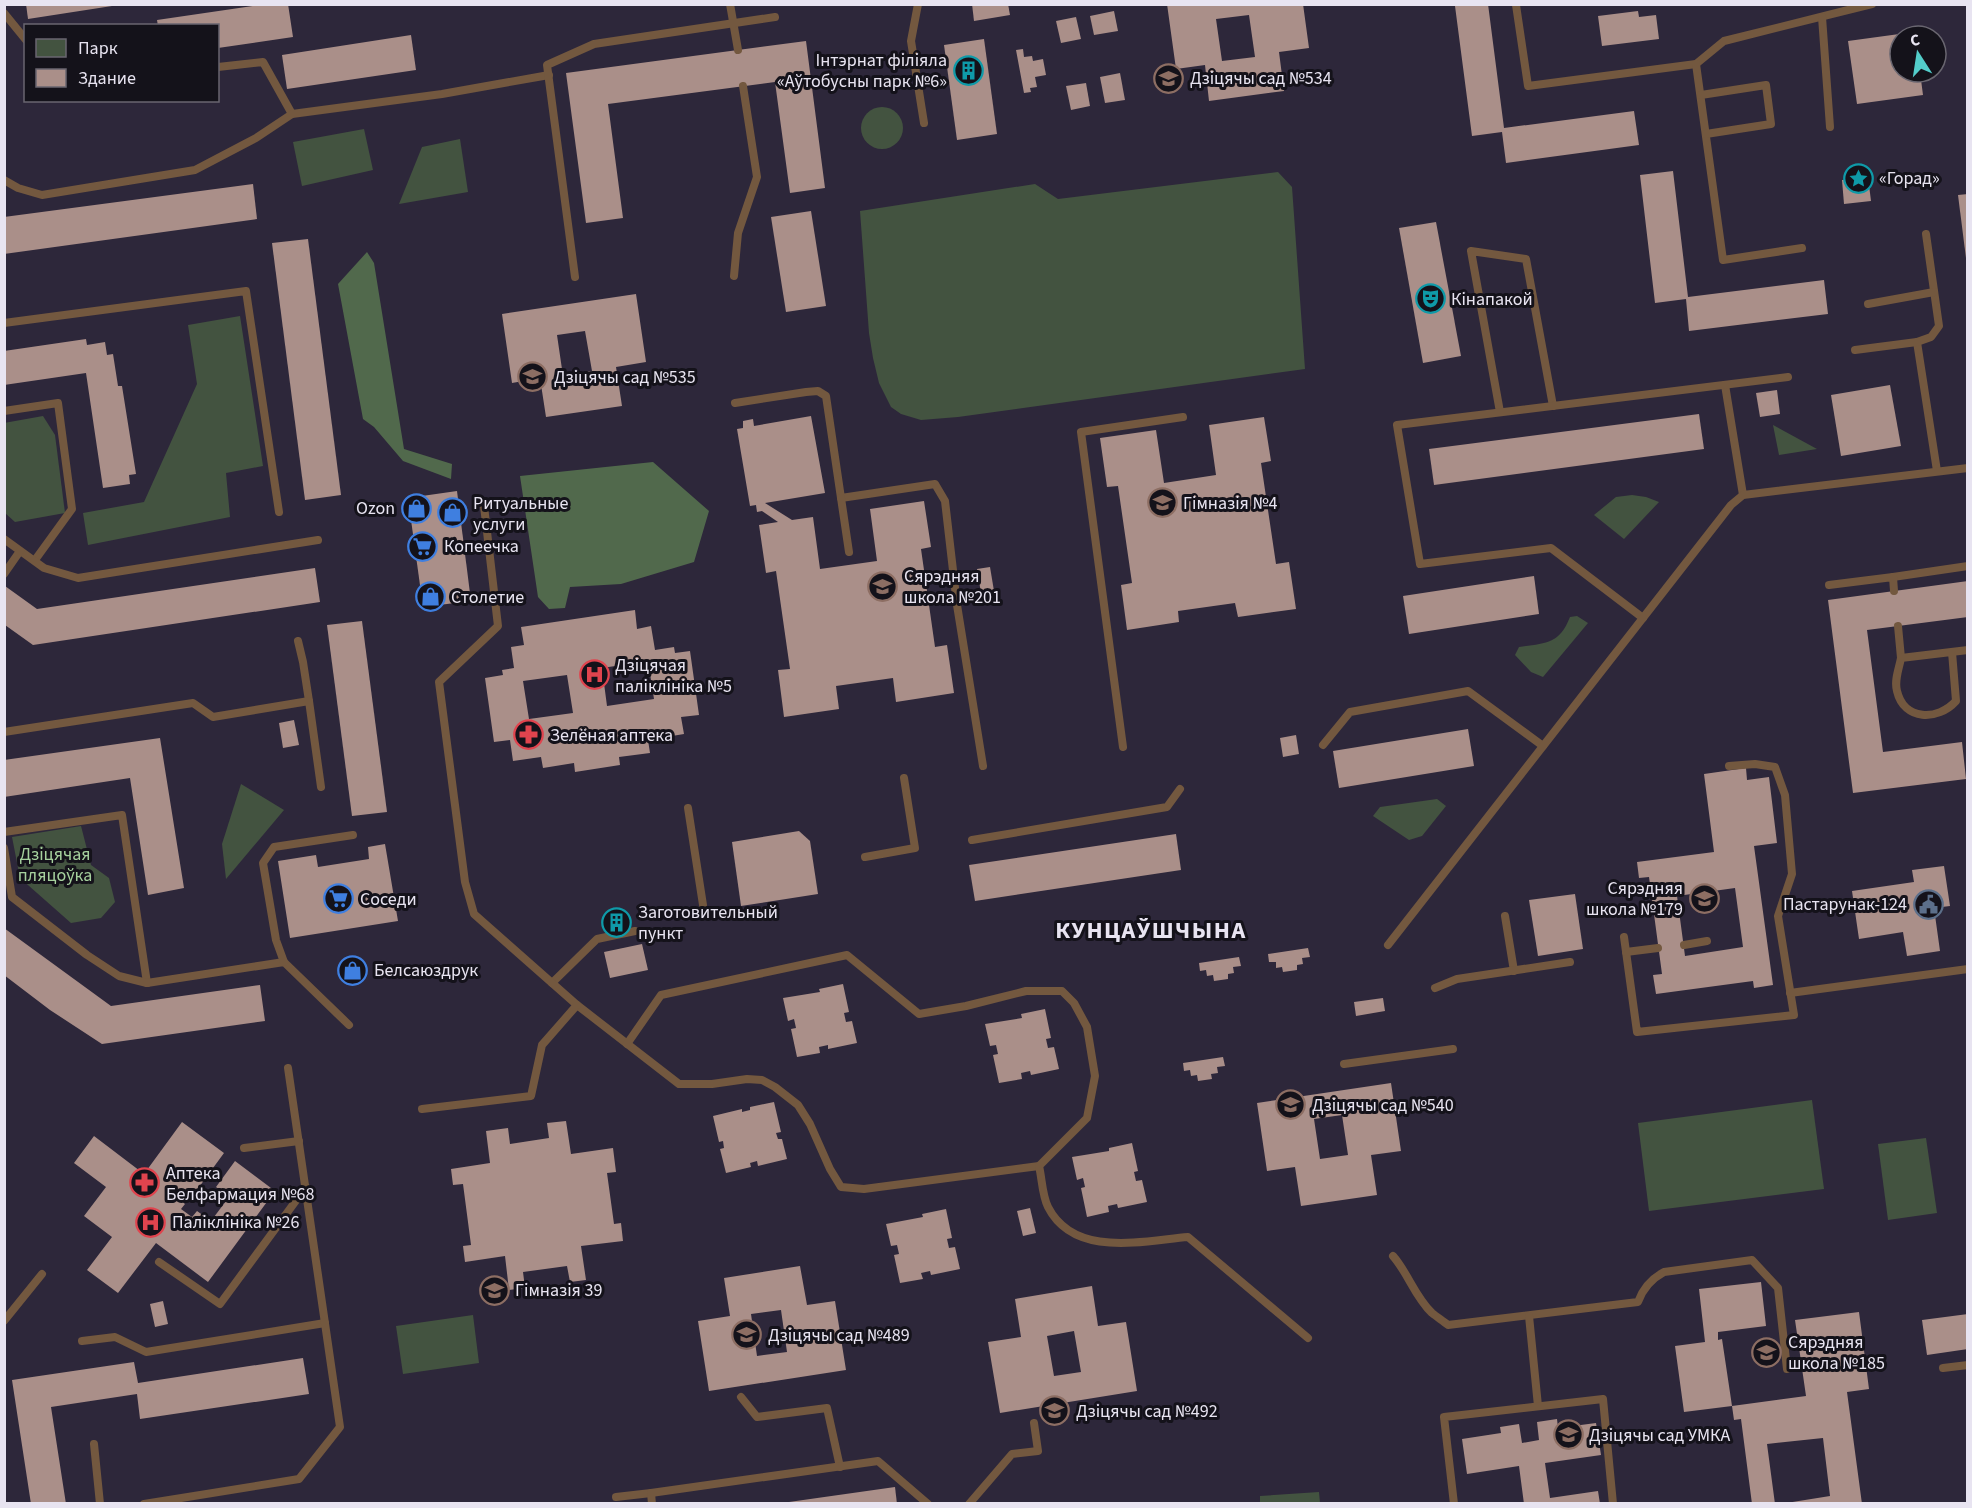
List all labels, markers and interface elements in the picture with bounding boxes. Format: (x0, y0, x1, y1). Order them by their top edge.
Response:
legend (24, 24, 219, 102)
north arrow (1888, 24, 1948, 84)
text: С (1908, 29, 1922, 52)
text: Парк (78, 36, 118, 61)
place label: Інтэрнат філіяла «Аўтобусны парк №6» (777, 48, 947, 94)
building icon: Інтэрнат філіяла «Аўтобусны парк №6» (952, 54, 984, 86)
school or university icon: Дзіцячы сад №534 (1153, 62, 1185, 94)
text: Здание (78, 66, 136, 91)
place label: Дзіцячы сад №534 (1190, 66, 1332, 91)
place icon: «Горад» (1842, 162, 1874, 194)
place label: «Горад» (1879, 166, 1940, 191)
theatre icon: Кінапакой (1414, 283, 1446, 315)
place label: Кінапакой (1451, 287, 1533, 312)
school or university icon: Дзіцячы сад №535 (517, 361, 549, 393)
place label: Дзіцячы сад №535 (554, 365, 696, 390)
school or university icon: Гімназія №4 (1146, 487, 1178, 519)
place label: Ритуальные услуги (473, 491, 568, 537)
place label: Гімназія №4 (1183, 491, 1278, 516)
shop icon: Ozon (400, 492, 432, 524)
place label: Ozon (356, 496, 395, 521)
shop icon: Ритуальные услуги (436, 497, 468, 529)
supermarket icon: Копеечка (407, 530, 439, 562)
place label: Копеечка (444, 534, 519, 559)
place label: Сярэдняя школа №201 (904, 564, 1001, 610)
school or university icon: Сярэдняя школа №201 (867, 570, 899, 602)
shop icon: Столетие (414, 581, 446, 613)
place label: Столетие (451, 585, 524, 610)
place label: Дзіцячая паліклініка №5 (615, 653, 732, 699)
hospital icon: Дзіцячая паліклініка №5 (578, 659, 610, 691)
pharmacy icon: Зелёная аптека (513, 719, 545, 751)
place label: Зелёная аптека (550, 723, 673, 748)
park label: Дзіцячая пляцоўка (18, 842, 92, 888)
place label: Сярэдняя школа №179 (1586, 876, 1683, 922)
school or university icon: Сярэдняя школа №179 (1688, 882, 1720, 914)
supermarket icon: Соседи (323, 883, 355, 915)
place label: Соседи (360, 887, 417, 912)
public building icon: Пастарунак-124 (1912, 888, 1944, 920)
place label: Пастарунак-124 (1783, 892, 1907, 917)
place label: Заготовительный пункт (638, 900, 778, 946)
building icon: Заготовительный пункт (601, 906, 633, 938)
district label: КУНЦАЎШЧЫНА (1055, 913, 1247, 948)
shop icon: Белсаюздрук (337, 954, 369, 986)
place label: Белсаюздрук (374, 958, 478, 983)
school or university icon: Дзіцячы сад №540 (1275, 1089, 1307, 1121)
place label: Дзіцячы сад №540 (1312, 1093, 1454, 1118)
place label: Аптека Белфармация №68 (166, 1161, 315, 1207)
pharmacy icon: Аптека Белфармация №68 (129, 1167, 161, 1199)
hospital icon: Паліклініка №26 (135, 1206, 167, 1238)
place label: Паліклініка №26 (172, 1210, 300, 1235)
school or university icon: Гімназія 39 (478, 1274, 510, 1306)
place label: Гімназія 39 (515, 1278, 602, 1303)
school or university icon: Дзіцячы сад №489 (731, 1319, 763, 1351)
place label: Дзіцячы сад №489 (768, 1323, 910, 1348)
place label: Сярэдняя школа №185 (1788, 1330, 1885, 1376)
school or university icon: Сярэдняя школа №185 (1751, 1336, 1783, 1368)
school or university icon: Дзіцячы сад №492 (1039, 1395, 1071, 1427)
place label: Дзіцячы сад №492 (1076, 1399, 1218, 1424)
school or university icon: Дзіцячы сад УМКА (1552, 1419, 1584, 1451)
place label: Дзіцячы сад УМКА (1589, 1423, 1730, 1448)

